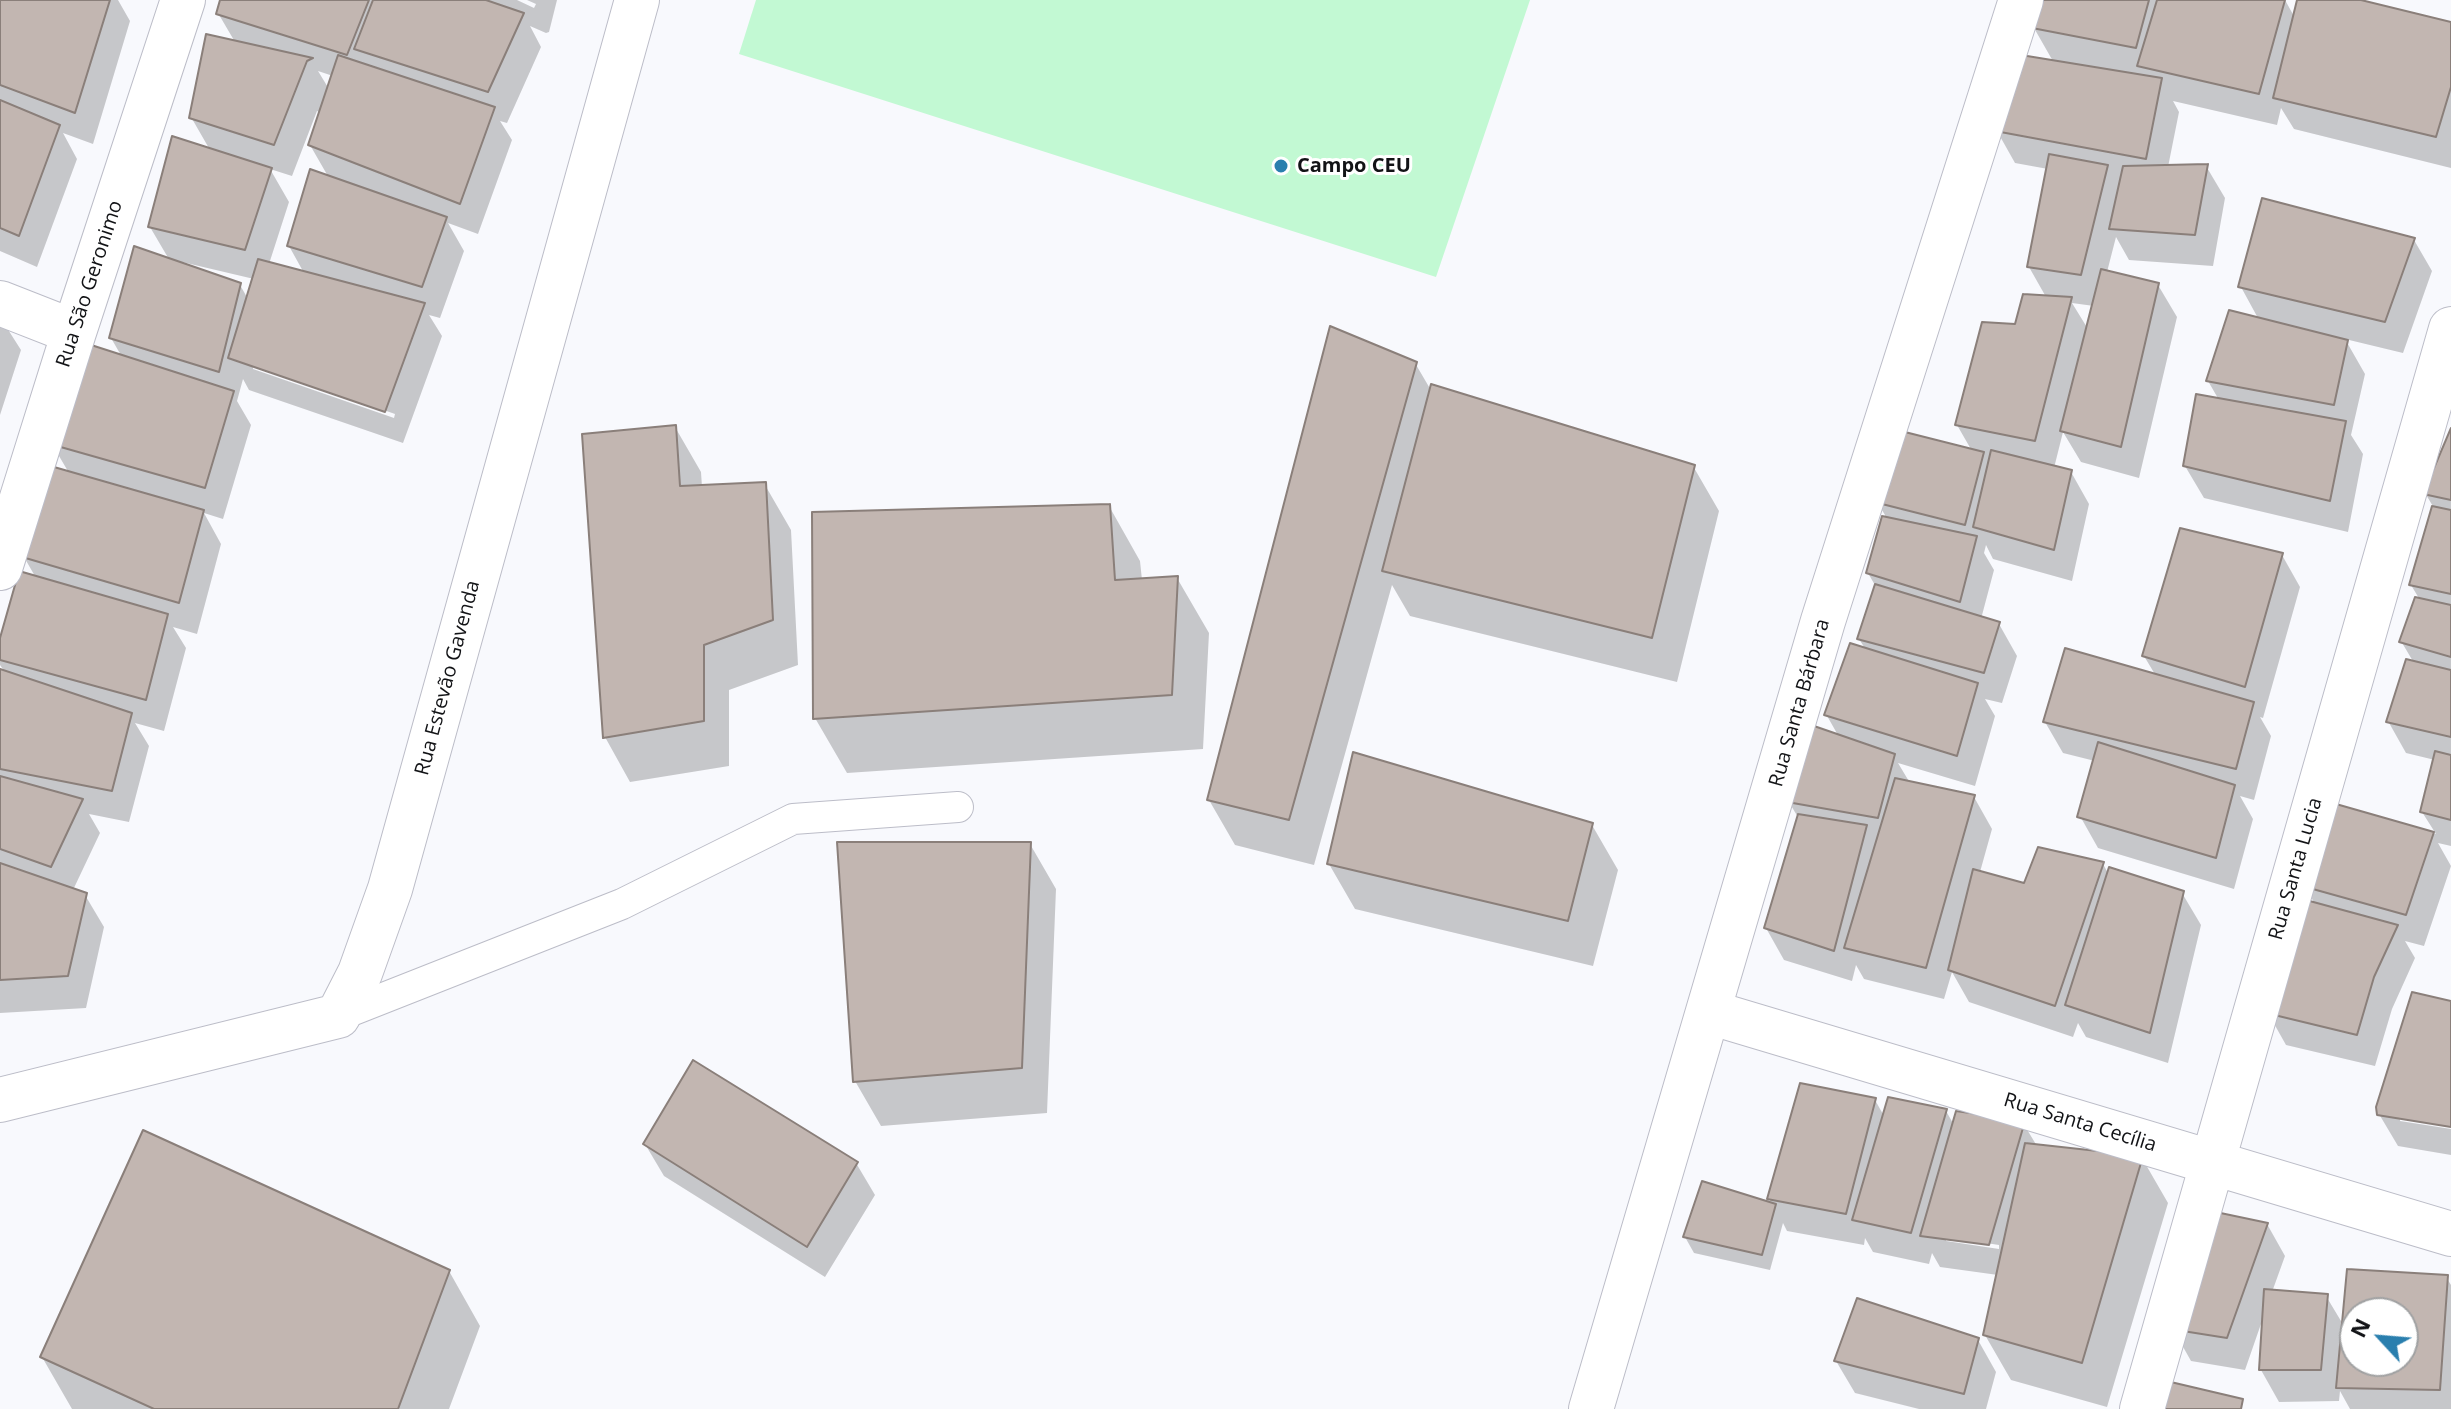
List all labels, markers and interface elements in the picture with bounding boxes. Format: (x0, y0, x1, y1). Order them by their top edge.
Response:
place label: Campo CEU (1297, 154, 1411, 178)
marker: Campo CEU (1272, 157, 1290, 175)
street label: Rua São Geronimo (52, 198, 128, 370)
street label: Rua Estevão Gavenda (410, 578, 486, 778)
street label: Rua Santa Bárbara (1765, 616, 1835, 790)
street label: Rua Santa Lucia (2264, 795, 2328, 943)
street label: Rua Santa Cecília (2001, 1088, 2159, 1158)
north arrow (2339, 1297, 2419, 1377)
text: N (2342, 1313, 2377, 1342)

